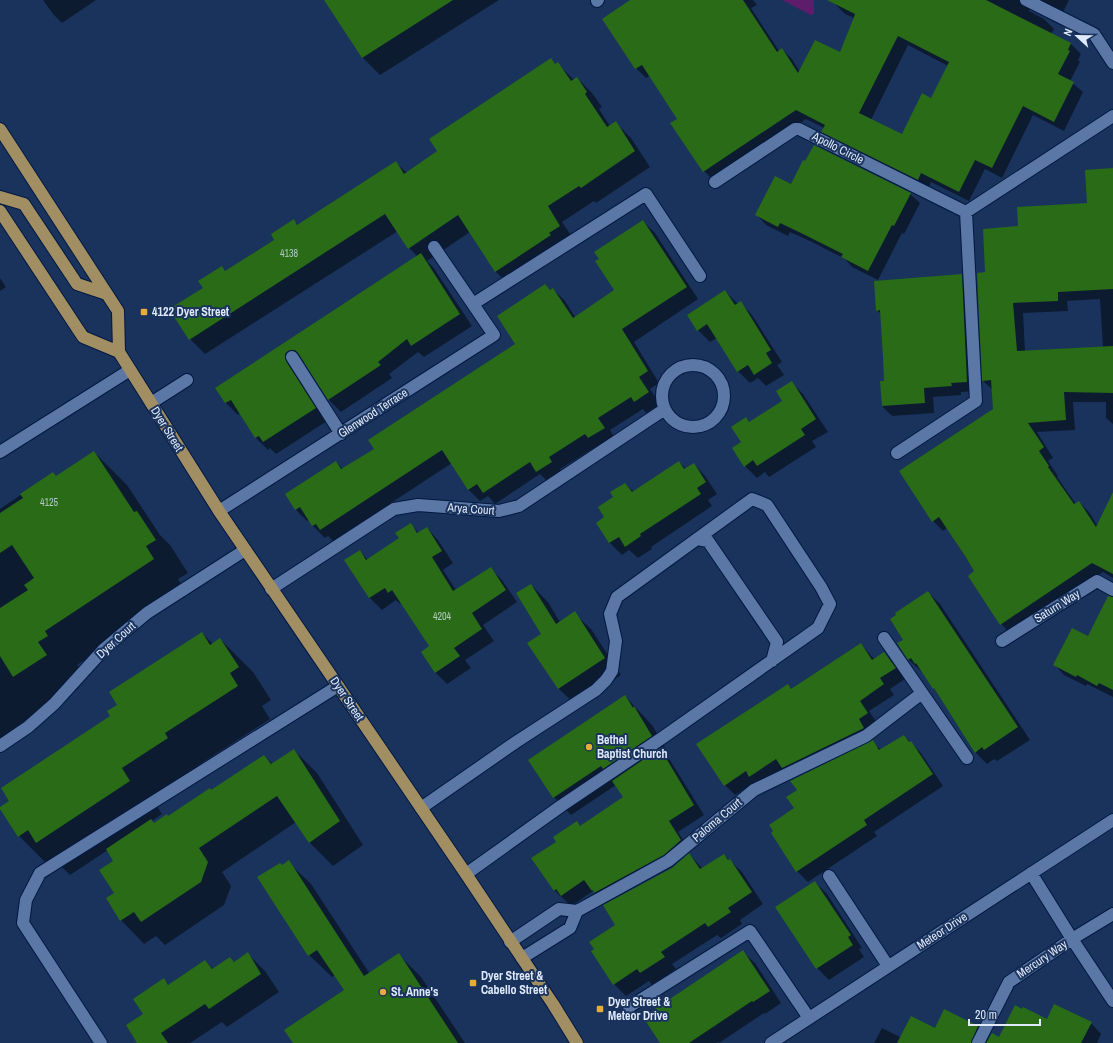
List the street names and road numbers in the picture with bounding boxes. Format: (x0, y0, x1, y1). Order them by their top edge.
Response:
street label: Apollo Circle (809, 128, 866, 168)
street label: Glenwood Terrace (335, 385, 411, 441)
street label: Dyer Street (147, 404, 187, 455)
street label: Arya Court (446, 499, 495, 519)
street label: Saturn Way (1031, 586, 1083, 626)
street label: Dyer Court (93, 618, 139, 662)
street label: Dyer Street (326, 674, 368, 724)
street label: Paloma Court (689, 794, 745, 845)
street label: Meteor Drive (914, 909, 970, 953)
street label: Mercury Way (1014, 936, 1070, 982)

